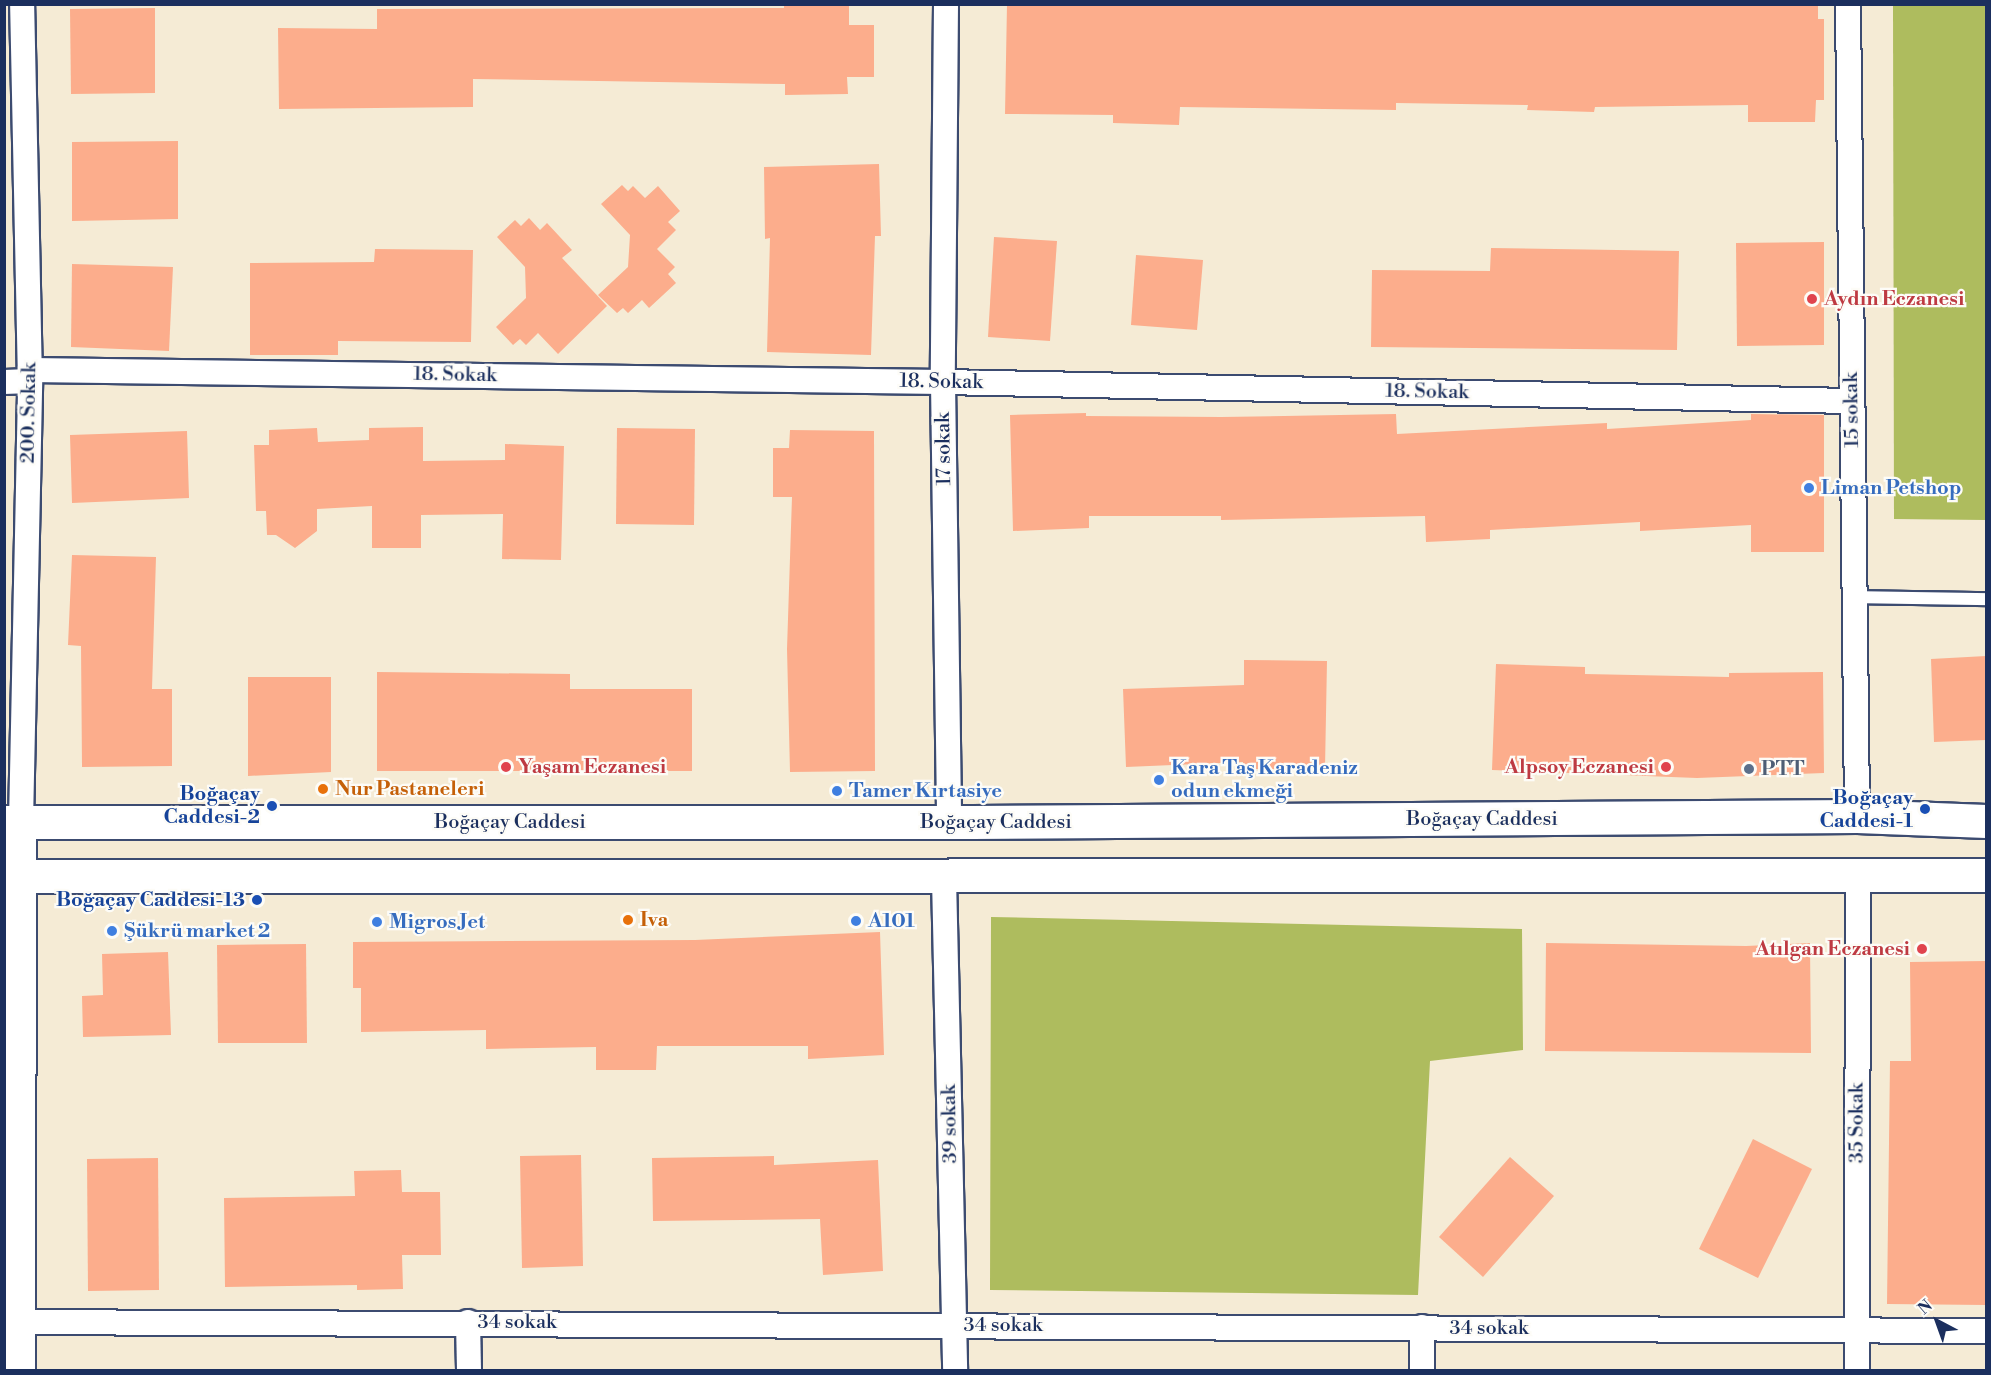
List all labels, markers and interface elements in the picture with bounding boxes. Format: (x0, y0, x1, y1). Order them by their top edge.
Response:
place label: Aydın Eczanesi (1824, 287, 1964, 311)
marker: Aydın Eczanesi (1805, 292, 1819, 306)
street label: 200. Sokak (16, 362, 42, 464)
street label: 18. Sokak (413, 362, 497, 388)
street label: 18. Sokak (899, 369, 983, 395)
street label: 15 sokak (1839, 372, 1865, 448)
street label: 18. Sokak (1385, 379, 1469, 405)
street label: 17 sokak (931, 412, 957, 486)
place label: Liman Petshop (1821, 476, 1962, 500)
marker: Liman Petshop (1802, 481, 1816, 495)
place label: Yaşam Eczanesi (518, 755, 666, 779)
place label: Alpsoy Eczanesi (1505, 755, 1654, 779)
place label: Kara Taş Karadeniz odun ekmeği (1171, 756, 1358, 803)
place label: PTT (1761, 757, 1805, 781)
marker: Yaşam Eczanesi (499, 760, 513, 774)
marker: Alpsoy Eczanesi (1659, 760, 1673, 774)
marker: PTT (1742, 762, 1756, 776)
marker: Kara Taş Karadeniz odun ekmeği (1152, 773, 1166, 787)
place label: Nur Pastaneleri (335, 777, 484, 801)
place label: Tamer Kırtasiye (849, 779, 1002, 803)
marker: Nur Pastaneleri (316, 782, 330, 796)
place label: Boğaçay Caddesi-2 (164, 783, 260, 830)
marker: Tamer Kırtasiye (830, 784, 844, 798)
place label: Boğaçay Caddesi-1 (1820, 786, 1913, 833)
marker: Boğaçay Caddesi-2 (265, 799, 279, 813)
marker: Boğaçay Caddesi-1 (1918, 802, 1932, 816)
street label: Boğaçay Caddesi (1406, 807, 1558, 831)
street label: Boğaçay Caddesi (434, 810, 586, 834)
street label: Boğaçay Caddesi (920, 810, 1072, 834)
place label: Boğaçay Caddesi-13 (56, 888, 245, 912)
marker: Boğaçay Caddesi-13 (250, 893, 264, 907)
place label: Iva (640, 908, 668, 932)
place label: A101 (868, 909, 915, 933)
place label: Migros Jet (389, 910, 485, 934)
marker: Iva (621, 913, 635, 927)
marker: A101 (849, 914, 863, 928)
marker: Migros Jet (370, 915, 384, 929)
place label: Şükrü market 2 (124, 919, 270, 943)
marker: Şükrü market 2 (105, 924, 119, 938)
place label: Atılgan Eczanesi (1755, 937, 1910, 961)
marker: Atılgan Eczanesi (1915, 942, 1929, 956)
street label: 35 Sokak (1845, 1083, 1869, 1163)
street label: 39 sokak (937, 1084, 963, 1164)
north arrow (1907, 1291, 1967, 1351)
text: N (1914, 1296, 1937, 1319)
street label: 34 sokak (477, 1310, 557, 1334)
street label: 34 sokak (963, 1313, 1043, 1337)
street label: 34 sokak (1449, 1316, 1529, 1340)

